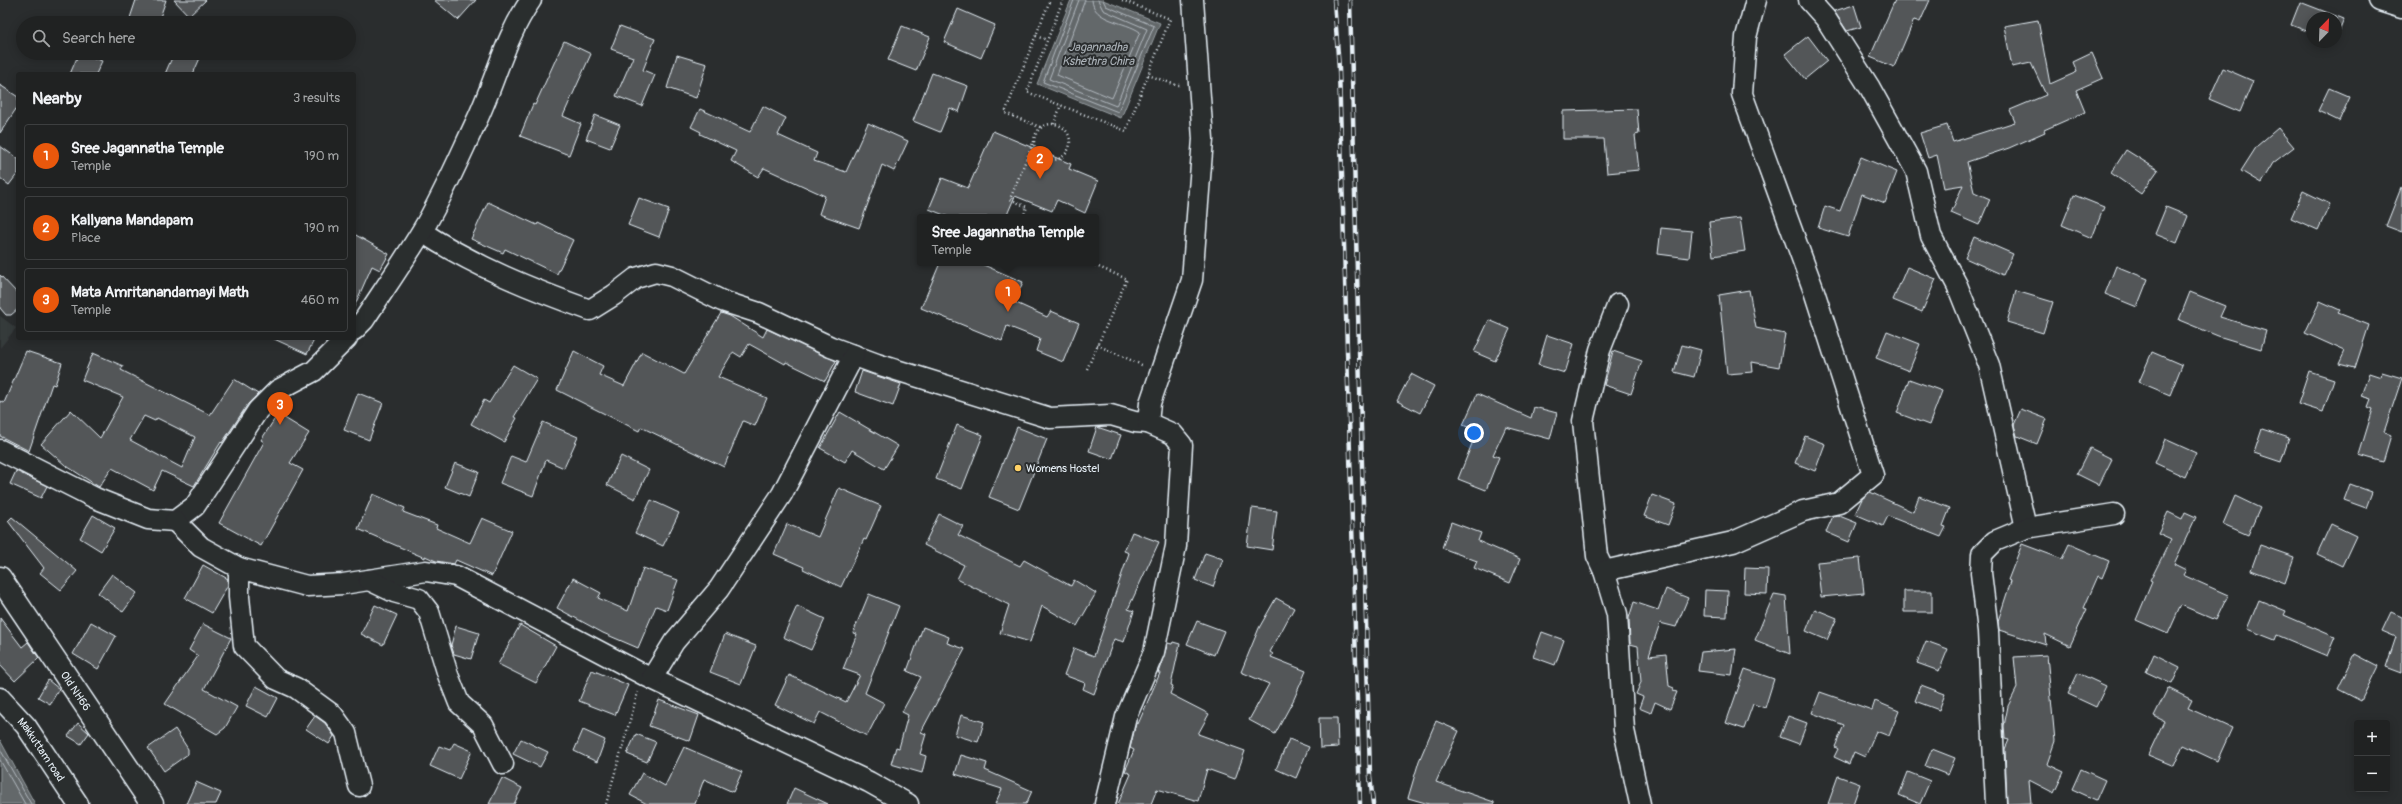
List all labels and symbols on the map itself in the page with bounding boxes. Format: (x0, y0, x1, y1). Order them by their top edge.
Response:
north arrow (2306, 12, 2342, 48)
water label: Jagannadha Kshethra Chira (1062, 40, 1136, 69)
pin: 2 (1027, 146, 1053, 179)
pin: 1 (995, 279, 1021, 312)
pin: 3 (267, 392, 293, 425)
your location (1464, 423, 1484, 443)
place label: Womens Hostel (1026, 462, 1100, 475)
marker: Womens Hostel (1013, 463, 1023, 473)
street label: Old NH66 (58, 669, 93, 713)
street label: Makkuttam road (15, 715, 67, 784)

